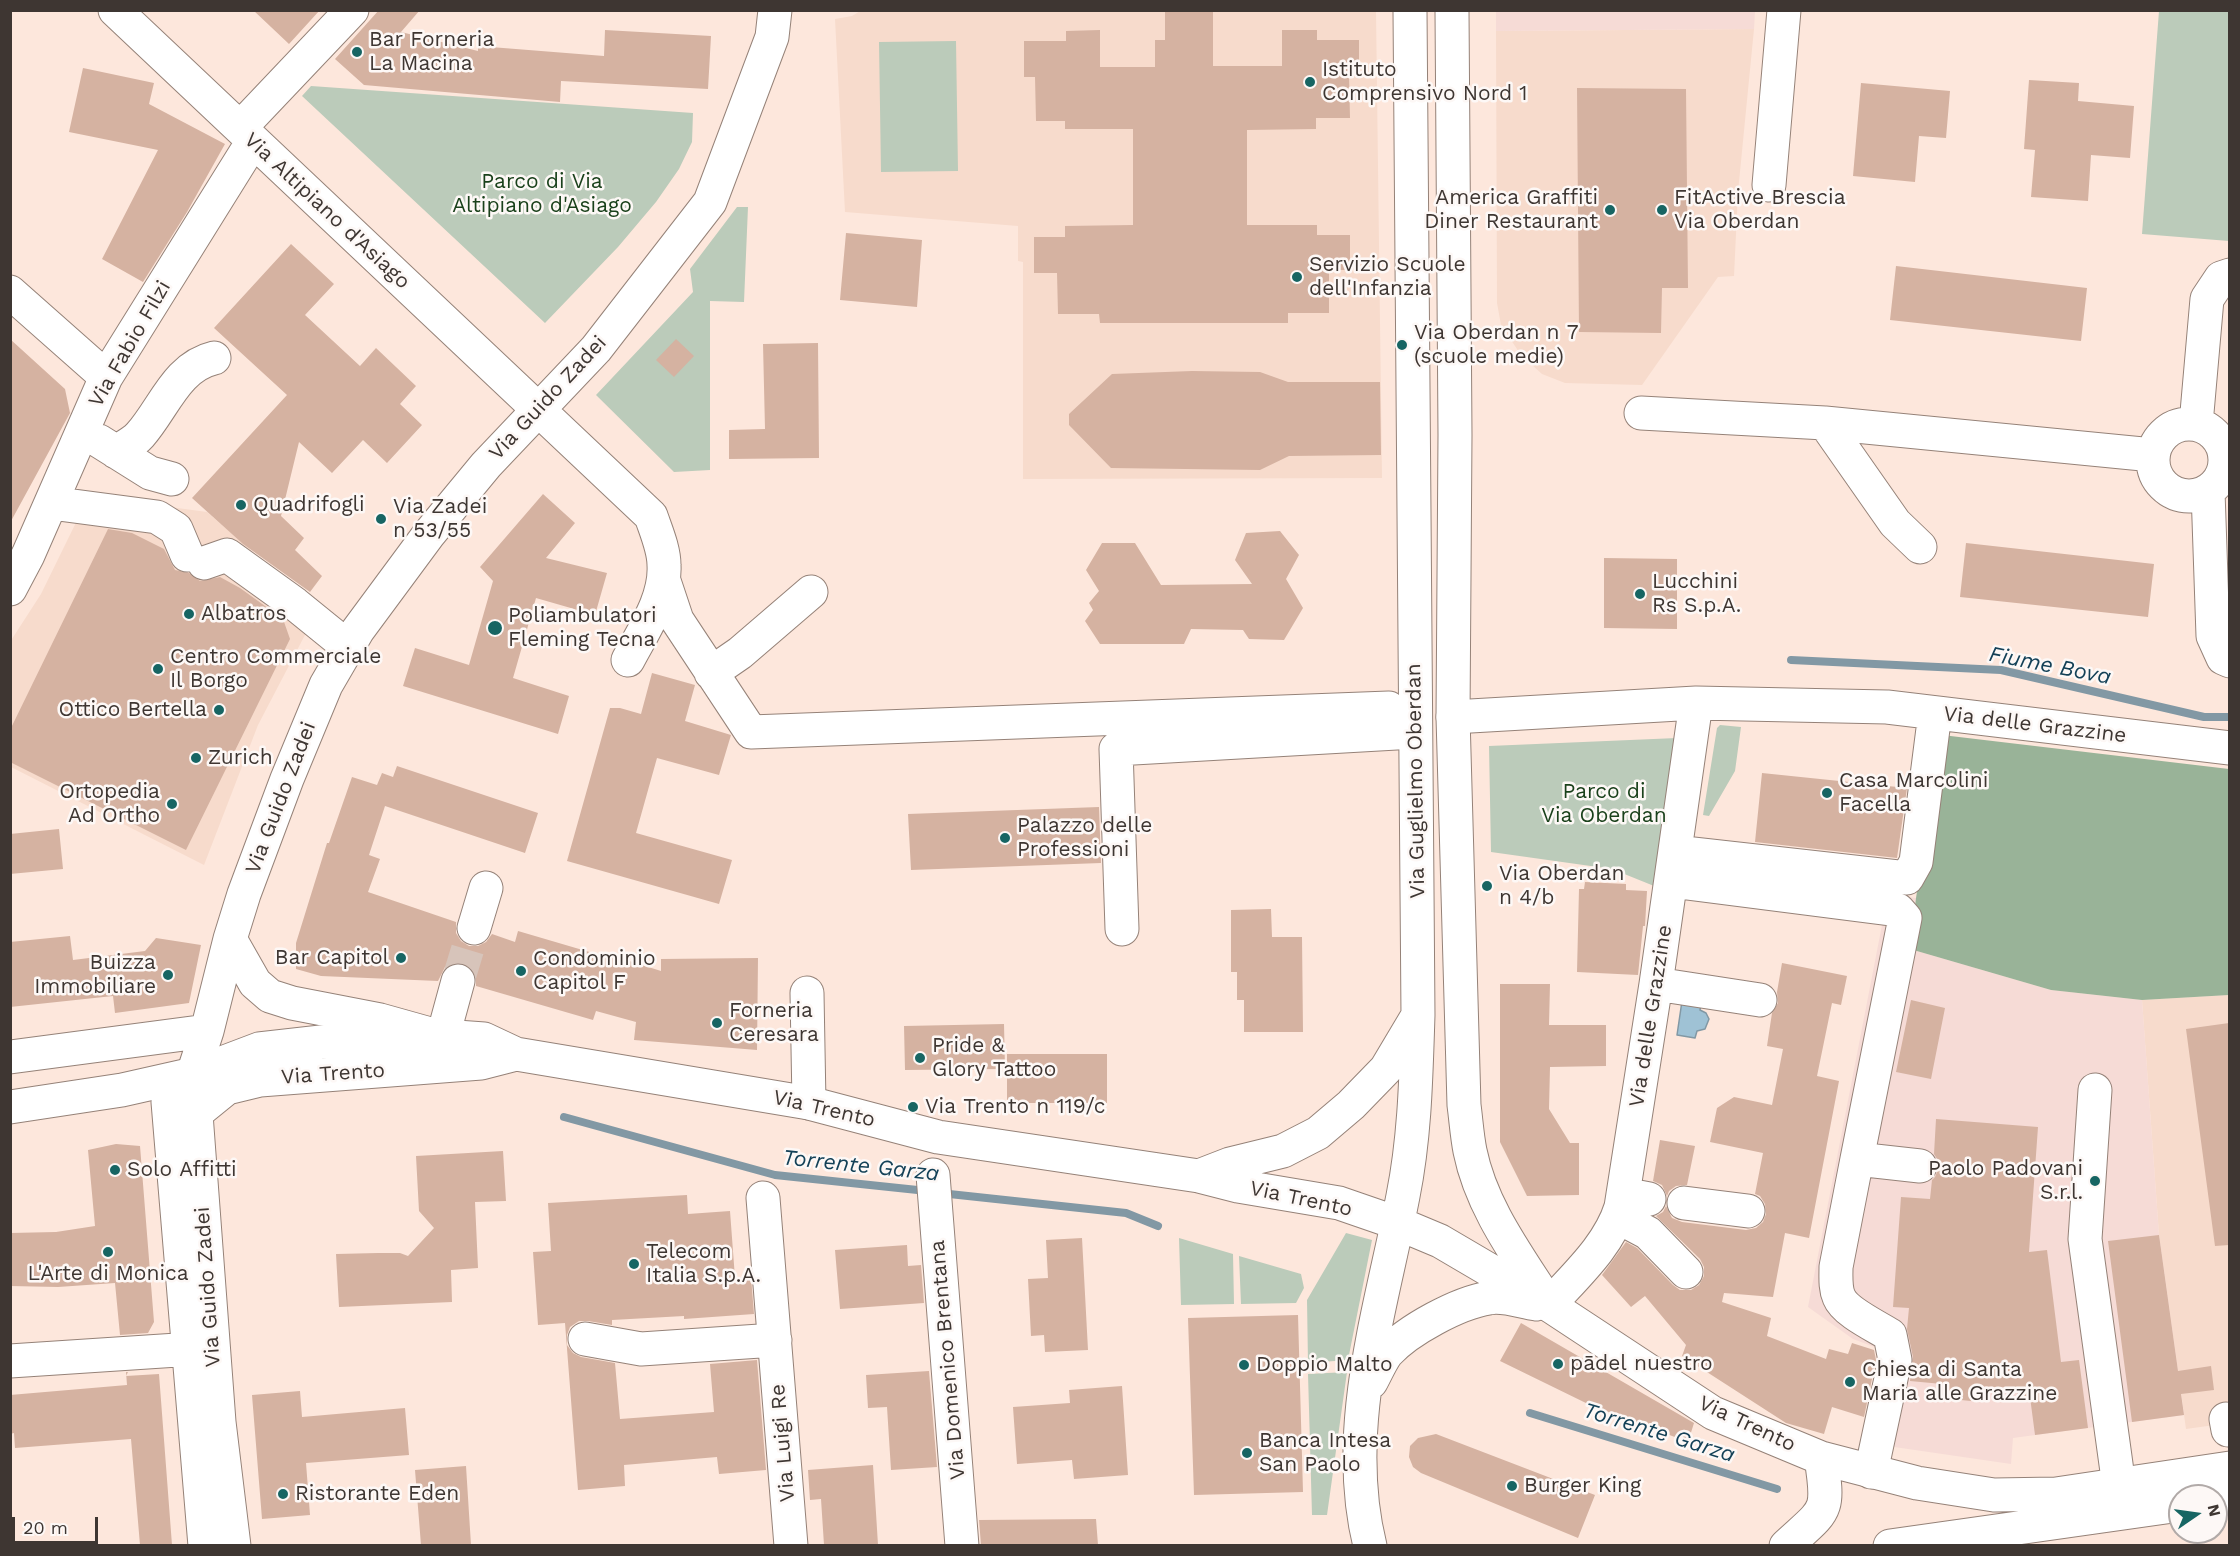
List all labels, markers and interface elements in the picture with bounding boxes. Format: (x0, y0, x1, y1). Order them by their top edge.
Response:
place label: Bar Forneria La Macina (369, 27, 494, 77)
marker: Bar Forneria La Macina (350, 45, 364, 59)
place label: Istituto Comprensivo Nord 1 (1322, 57, 1527, 107)
marker: Istituto Comprensivo Nord 1 (1303, 75, 1317, 89)
street label: Via Altipiano d'Asiago (239, 127, 415, 295)
park label: Parco di Via Altipiano d'Asiago (452, 169, 632, 219)
place label: America Graffiti Diner Restaurant (1424, 185, 1598, 235)
place label: FitActive Brescia Via Oberdan (1674, 185, 1846, 235)
marker: America Graffiti Diner Restaurant (1603, 203, 1617, 217)
marker: FitActive Brescia Via Oberdan (1655, 203, 1669, 217)
place label: Servizio Scuole dell'Infanzia (1309, 252, 1466, 302)
marker: Servizio Scuole dell'Infanzia (1290, 270, 1304, 284)
street label: Via Fabio Filzi (84, 276, 176, 412)
place label: Via Oberdan n 7 (scuole medie) (1414, 320, 1579, 370)
street label: Via Guido Zadei (484, 331, 612, 465)
marker: Via Oberdan n 7 (scuole medie) (1395, 338, 1409, 352)
place label: Quadrifogli (253, 492, 365, 518)
place label: Via Zadei n 53/55 (393, 494, 487, 544)
marker: Quadrifogli (234, 498, 248, 512)
marker: Via Zadei n 53/55 (374, 512, 388, 526)
place label: Lucchini Rs S.p.A. (1652, 569, 1741, 619)
marker: Lucchini Rs S.p.A. (1633, 587, 1647, 601)
place label: Albatros (201, 601, 287, 627)
place label: Poliambulatori Fleming Tecna (508, 603, 657, 653)
marker: Albatros (182, 607, 196, 621)
marker: Poliambulatori Fleming Tecna (486, 619, 504, 637)
water label: Fiume Bova (1987, 641, 2113, 691)
place label: Centro Commerciale Il Borgo (170, 644, 381, 694)
marker: Centro Commerciale Il Borgo (151, 662, 165, 676)
street label: Via Guglielmo Oberdan (1401, 663, 1431, 899)
place label: Ottico Bertella (59, 697, 207, 723)
street label: Via delle Grazzine (1942, 701, 2128, 749)
marker: Ottico Bertella (212, 703, 226, 717)
street label: Via Guido Zadei (240, 718, 322, 878)
place label: Zurich (208, 745, 273, 771)
marker: Zurich (189, 751, 203, 765)
place label: Casa Marcolini Facella (1839, 768, 1988, 818)
place label: Ortopedia Ad Ortho (59, 779, 160, 829)
park label: Parco di Via Oberdan (1541, 779, 1667, 829)
marker: Casa Marcolini Facella (1820, 786, 1834, 800)
marker: Ortopedia Ad Ortho (165, 797, 179, 811)
place label: Palazzo delle Professioni (1017, 813, 1152, 863)
marker: Palazzo delle Professioni (998, 831, 1012, 845)
place label: Via Oberdan n 4/b (1499, 861, 1624, 911)
marker: Via Oberdan n 4/b (1480, 879, 1494, 893)
street label: Via delle Grazzine (1624, 923, 1678, 1109)
place label: Bar Capitol (275, 945, 389, 971)
place label: Condominio Capitol F (533, 946, 656, 996)
place label: Buizza Immobiliare (34, 950, 156, 1000)
marker: Bar Capitol (394, 951, 408, 965)
marker: Condominio Capitol F (514, 964, 528, 978)
marker: Buizza Immobiliare (161, 968, 175, 982)
place label: Forneria Ceresara (729, 998, 819, 1048)
marker: Forneria Ceresara (710, 1016, 724, 1030)
place label: Pride & Glory Tattoo (932, 1033, 1056, 1083)
marker: Pride & Glory Tattoo (913, 1051, 927, 1065)
street label: Via Trento (280, 1058, 386, 1090)
street label: Via Trento (770, 1085, 878, 1133)
place label: Via Trento n 119/c (925, 1094, 1105, 1120)
marker: Via Trento n 119/c (906, 1100, 920, 1114)
water label: Torrente Garza (781, 1145, 941, 1187)
place label: Paolo Padovani S.r.l. (1928, 1156, 2083, 1206)
place label: Solo Affitti (127, 1157, 237, 1183)
marker: Solo Affitti (108, 1163, 122, 1177)
marker: Paolo Padovani S.r.l. (2088, 1174, 2102, 1188)
street label: Via Trento (1247, 1176, 1355, 1222)
street label: Via Guido Zadei (190, 1206, 226, 1368)
place label: Telecom Italia S.p.A. (646, 1239, 761, 1289)
street label: Via Domenico Brentana (925, 1239, 971, 1481)
marker: L'Arte di Monica (101, 1245, 115, 1259)
marker: Telecom Italia S.p.A. (627, 1257, 641, 1271)
place label: L'Arte di Monica (27, 1261, 189, 1287)
place label: pādel nuestro (1570, 1351, 1713, 1377)
place label: Doppio Malto (1256, 1352, 1393, 1378)
marker: pādel nuestro (1551, 1357, 1565, 1371)
place label: Chiesa di Santa Maria alle Grazzine (1862, 1357, 2057, 1407)
marker: Doppio Malto (1237, 1358, 1251, 1372)
marker: Chiesa di Santa Maria alle Grazzine (1843, 1375, 1857, 1389)
street label: Via Luigi Re (765, 1383, 801, 1503)
street label: Via Trento (1695, 1391, 1799, 1457)
water label: Torrente Garza (1580, 1397, 1738, 1469)
place label: Banca Intesa San Paolo (1259, 1428, 1391, 1478)
marker: Banca Intesa San Paolo (1240, 1446, 1254, 1460)
place label: Burger King (1524, 1473, 1641, 1499)
marker: Burger King (1505, 1479, 1519, 1493)
place label: Ristorante Eden (295, 1481, 459, 1507)
north arrow (2168, 1484, 2228, 1544)
marker: Ristorante Eden (276, 1487, 290, 1501)
text: N (2203, 1502, 2225, 1518)
scale bar (15, 1505, 100, 1543)
text: 20 m (23, 1517, 68, 1538)

